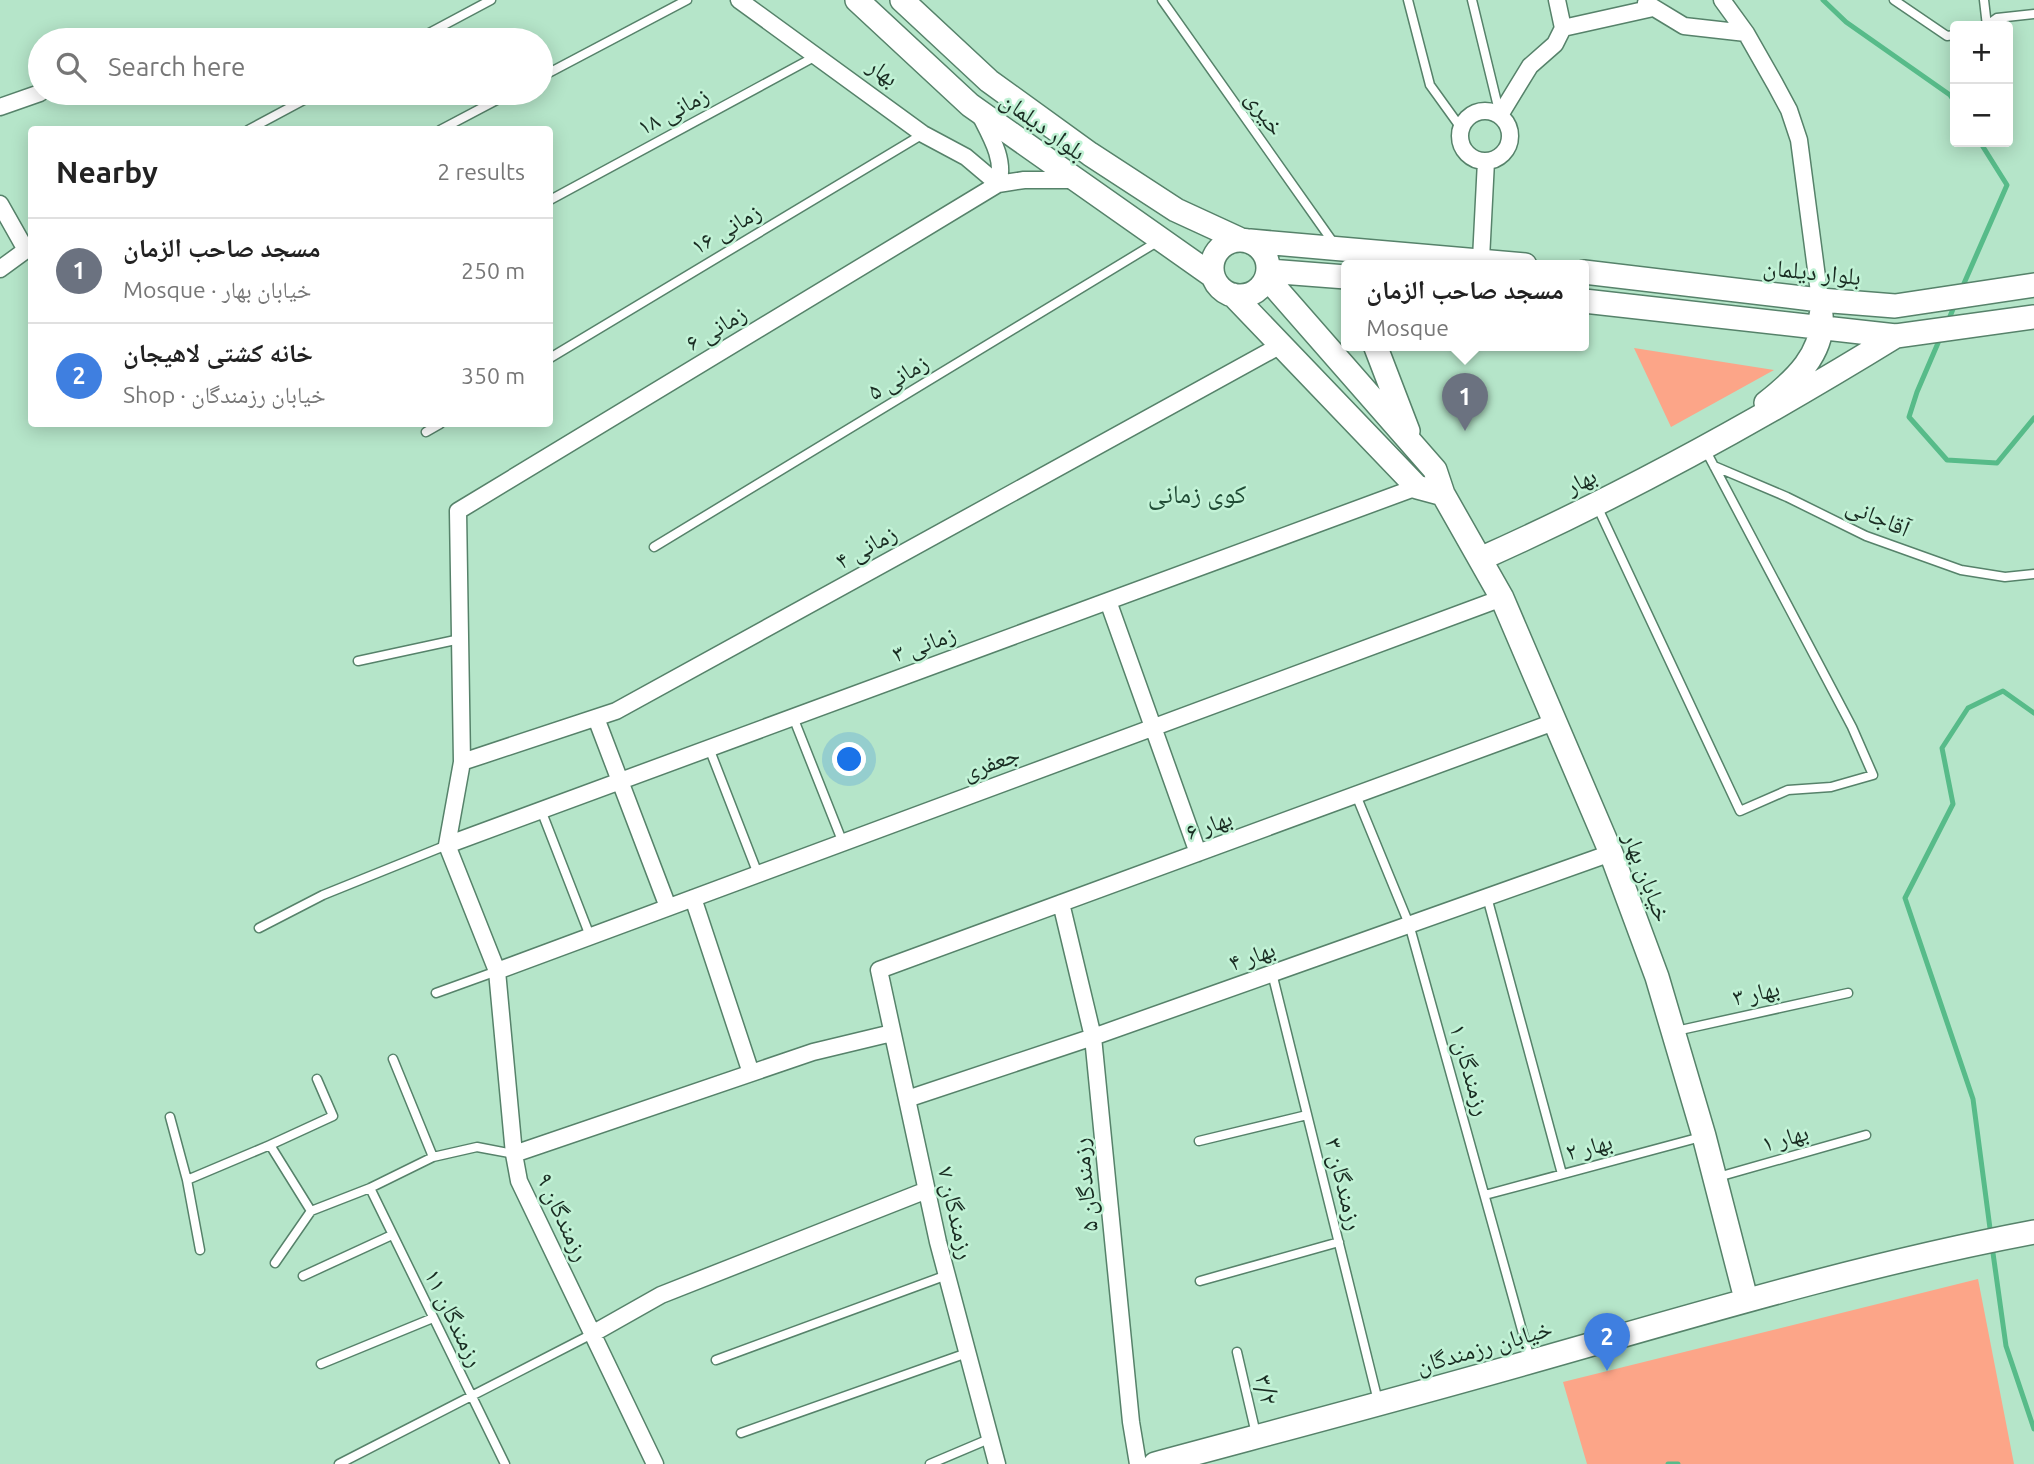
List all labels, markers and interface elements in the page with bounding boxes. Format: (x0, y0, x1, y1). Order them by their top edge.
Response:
map controls (1950, 21, 2013, 147)
button: + (1950, 21, 2013, 84)
search box (28, 28, 553, 105)
icon: search (52, 48, 90, 86)
street label: بهار (862, 51, 904, 92)
text: Search here (108, 52, 245, 81)
street label: زمانی ۱۸ (633, 81, 713, 141)
button: − (1950, 84, 2013, 147)
street label: خیری (1240, 85, 1290, 141)
street label: بلوار دیلمان (995, 86, 1091, 166)
text: Nearby (56, 155, 158, 189)
text: 2 results (437, 159, 525, 184)
street label: زمانی ۱۶ (686, 197, 766, 261)
text: مسجد صاحب الزمان (123, 233, 321, 262)
street label: بلوار دیلمان (1762, 253, 1862, 291)
text: 1 (73, 258, 85, 283)
text: 250 m (461, 258, 525, 283)
popup (1341, 260, 1589, 351)
text: مسجد صاحب الزمان (1366, 275, 1564, 304)
text: Mosque · خیابان بهار (123, 277, 311, 302)
street label: زمانی ۶ (681, 299, 751, 357)
text: Mosque (1366, 315, 1449, 340)
text: خانه کشتی لاهیجان (123, 338, 313, 367)
street label: زمانی ۵ (863, 348, 933, 406)
text: 2 (73, 363, 85, 388)
text: 350 m (461, 363, 525, 388)
pin: 1 (1442, 373, 1488, 431)
text: Shop · خیابان رزمندگان (123, 382, 326, 407)
street label: بهار (1560, 461, 1601, 501)
district label: کوی زمانی (1148, 479, 1246, 510)
street label: آقاجانی (1842, 491, 1915, 543)
street label: زمانی ۴ (831, 519, 901, 575)
street label: زمانی ۳ (888, 620, 960, 668)
street label: جعفری (958, 740, 1024, 786)
your location (832, 742, 866, 776)
street label: بهار ۶ (1182, 804, 1236, 846)
street label: خیابان بهار (1617, 827, 1677, 926)
street label: بهار ۴ (1225, 935, 1279, 977)
street label: بهار ۳ (1730, 974, 1782, 1012)
street label: رزمندگان ۱ (1444, 1021, 1496, 1119)
street label: بهار ۱ (1758, 1118, 1812, 1158)
street label: بهار ۲ (1563, 1127, 1615, 1166)
street label: رزمندگان ۳ (1319, 1135, 1369, 1233)
street label: رزمندگان ۵ (1066, 1137, 1104, 1233)
street label: رزمندگان ۷ (932, 1164, 980, 1262)
street label: رزمندگان ۹ (530, 1168, 596, 1266)
street label: رزمندگان ۱۱ (418, 1265, 490, 1371)
pin: 2 (1584, 1313, 1630, 1371)
street label: خیابان رزمندگان (1413, 1314, 1555, 1380)
street label: ۳/۲ (1250, 1372, 1283, 1408)

